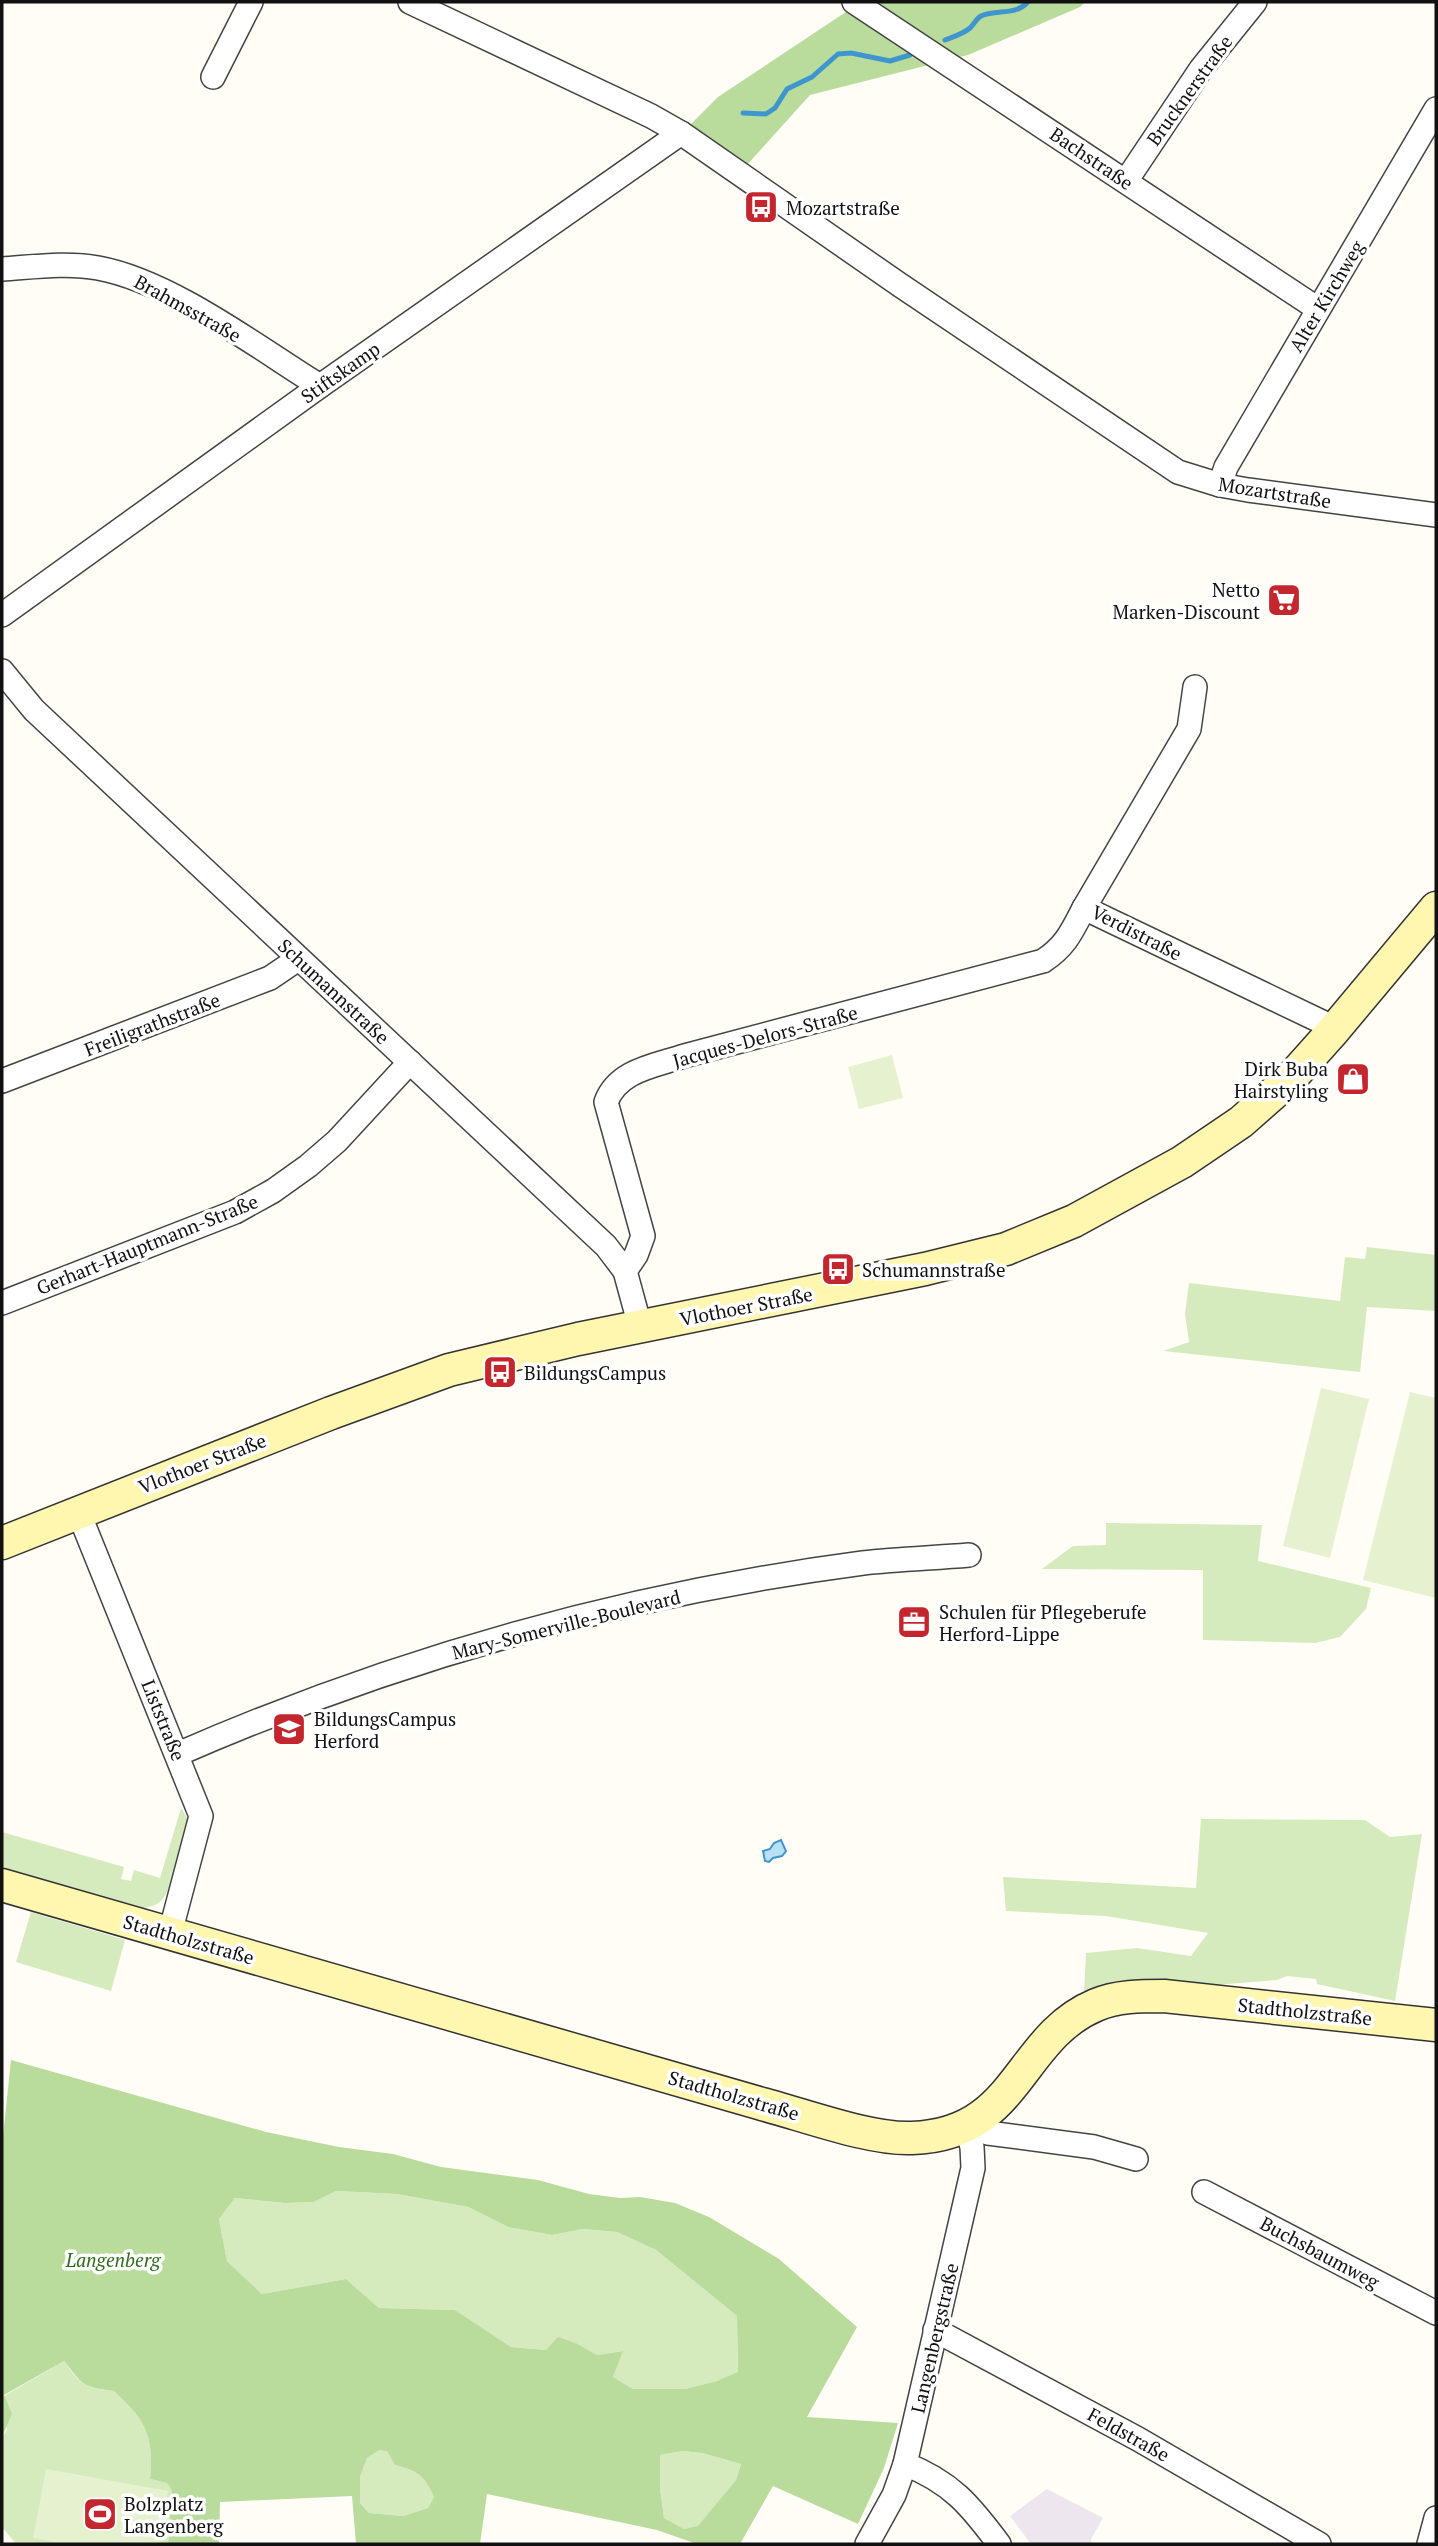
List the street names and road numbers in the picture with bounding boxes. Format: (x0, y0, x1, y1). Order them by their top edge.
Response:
street label: Brucknerstraße (1141, 30, 1237, 150)
street label: Bachstraße (1046, 121, 1138, 195)
street label: Alter Kirchweg (1283, 235, 1370, 356)
street label: Brahmsstraße (130, 268, 246, 348)
street label: Stiftskamp (296, 336, 384, 408)
street label: Mozartstraße (1217, 471, 1333, 513)
street label: Verdistraße (1088, 899, 1186, 965)
street label: Schumannstraße (273, 933, 395, 1049)
street label: Freiligrathstraße (81, 987, 223, 1061)
street label: Jacques-Delors-Straße (670, 999, 860, 1073)
street label: Gerhart-Hauptmann-Straße (33, 1188, 261, 1300)
street label: Vlothoer Straße (677, 1281, 815, 1331)
street label: Vlothoer Straße (135, 1427, 269, 1499)
street label: Mary-Somerville-Boulevard (449, 1583, 683, 1665)
street label: Liststraße (136, 1676, 192, 1764)
street label: Stadtholzstraße (121, 1908, 257, 1970)
street label: Stadtholzstraße (1237, 1992, 1373, 2030)
street label: Stadtholzstraße (666, 2064, 802, 2126)
street label: Buchsbaumweg (1256, 2210, 1385, 2294)
street label: Langenbergstraße (905, 2261, 963, 2415)
street label: Feldstraße (1084, 2401, 1174, 2467)

